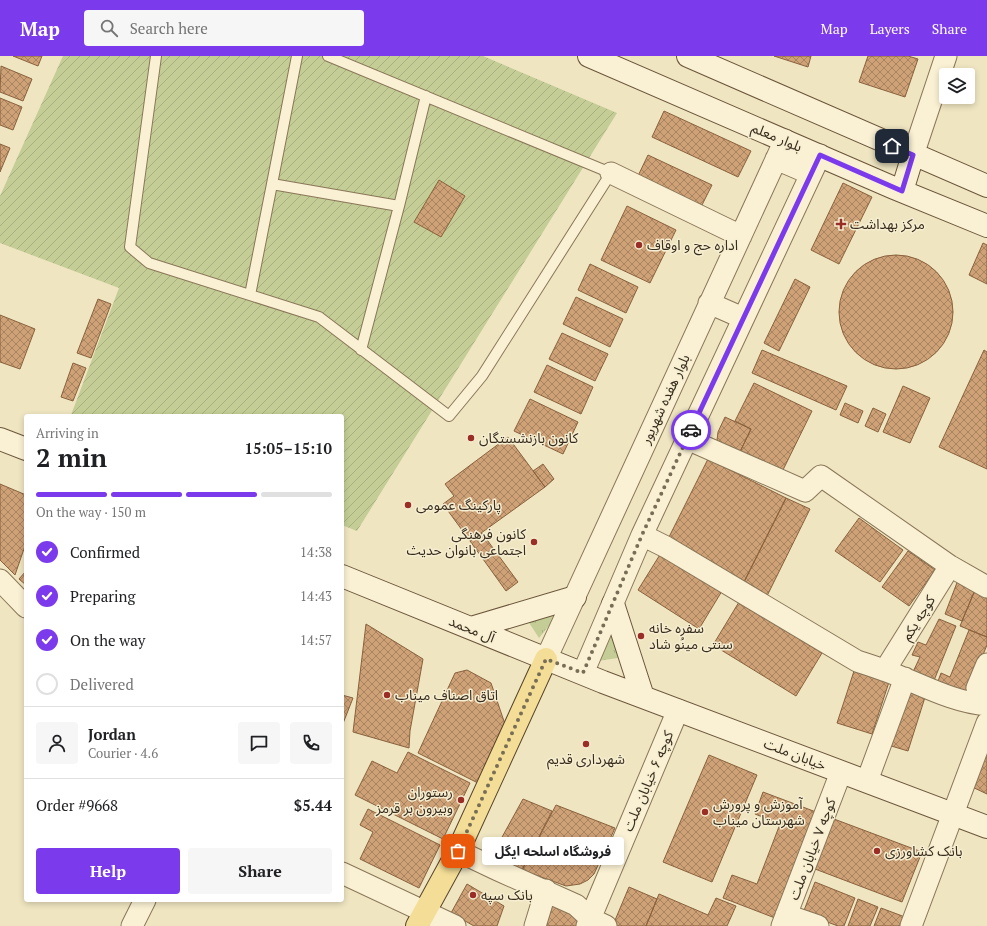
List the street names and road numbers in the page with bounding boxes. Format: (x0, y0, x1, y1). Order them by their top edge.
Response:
street label: بلوار معلم (748, 117, 806, 158)
street label: بلوار هفده شهریور (635, 351, 694, 448)
street label: کوچه یکم (896, 591, 941, 645)
street label: آل محمد (446, 611, 499, 647)
street label: کوچه ۶ خیابان ملت (618, 727, 678, 834)
street label: خیابان ملت (761, 733, 829, 774)
street label: کوچه ۷ خیابان ملت (783, 795, 841, 903)

